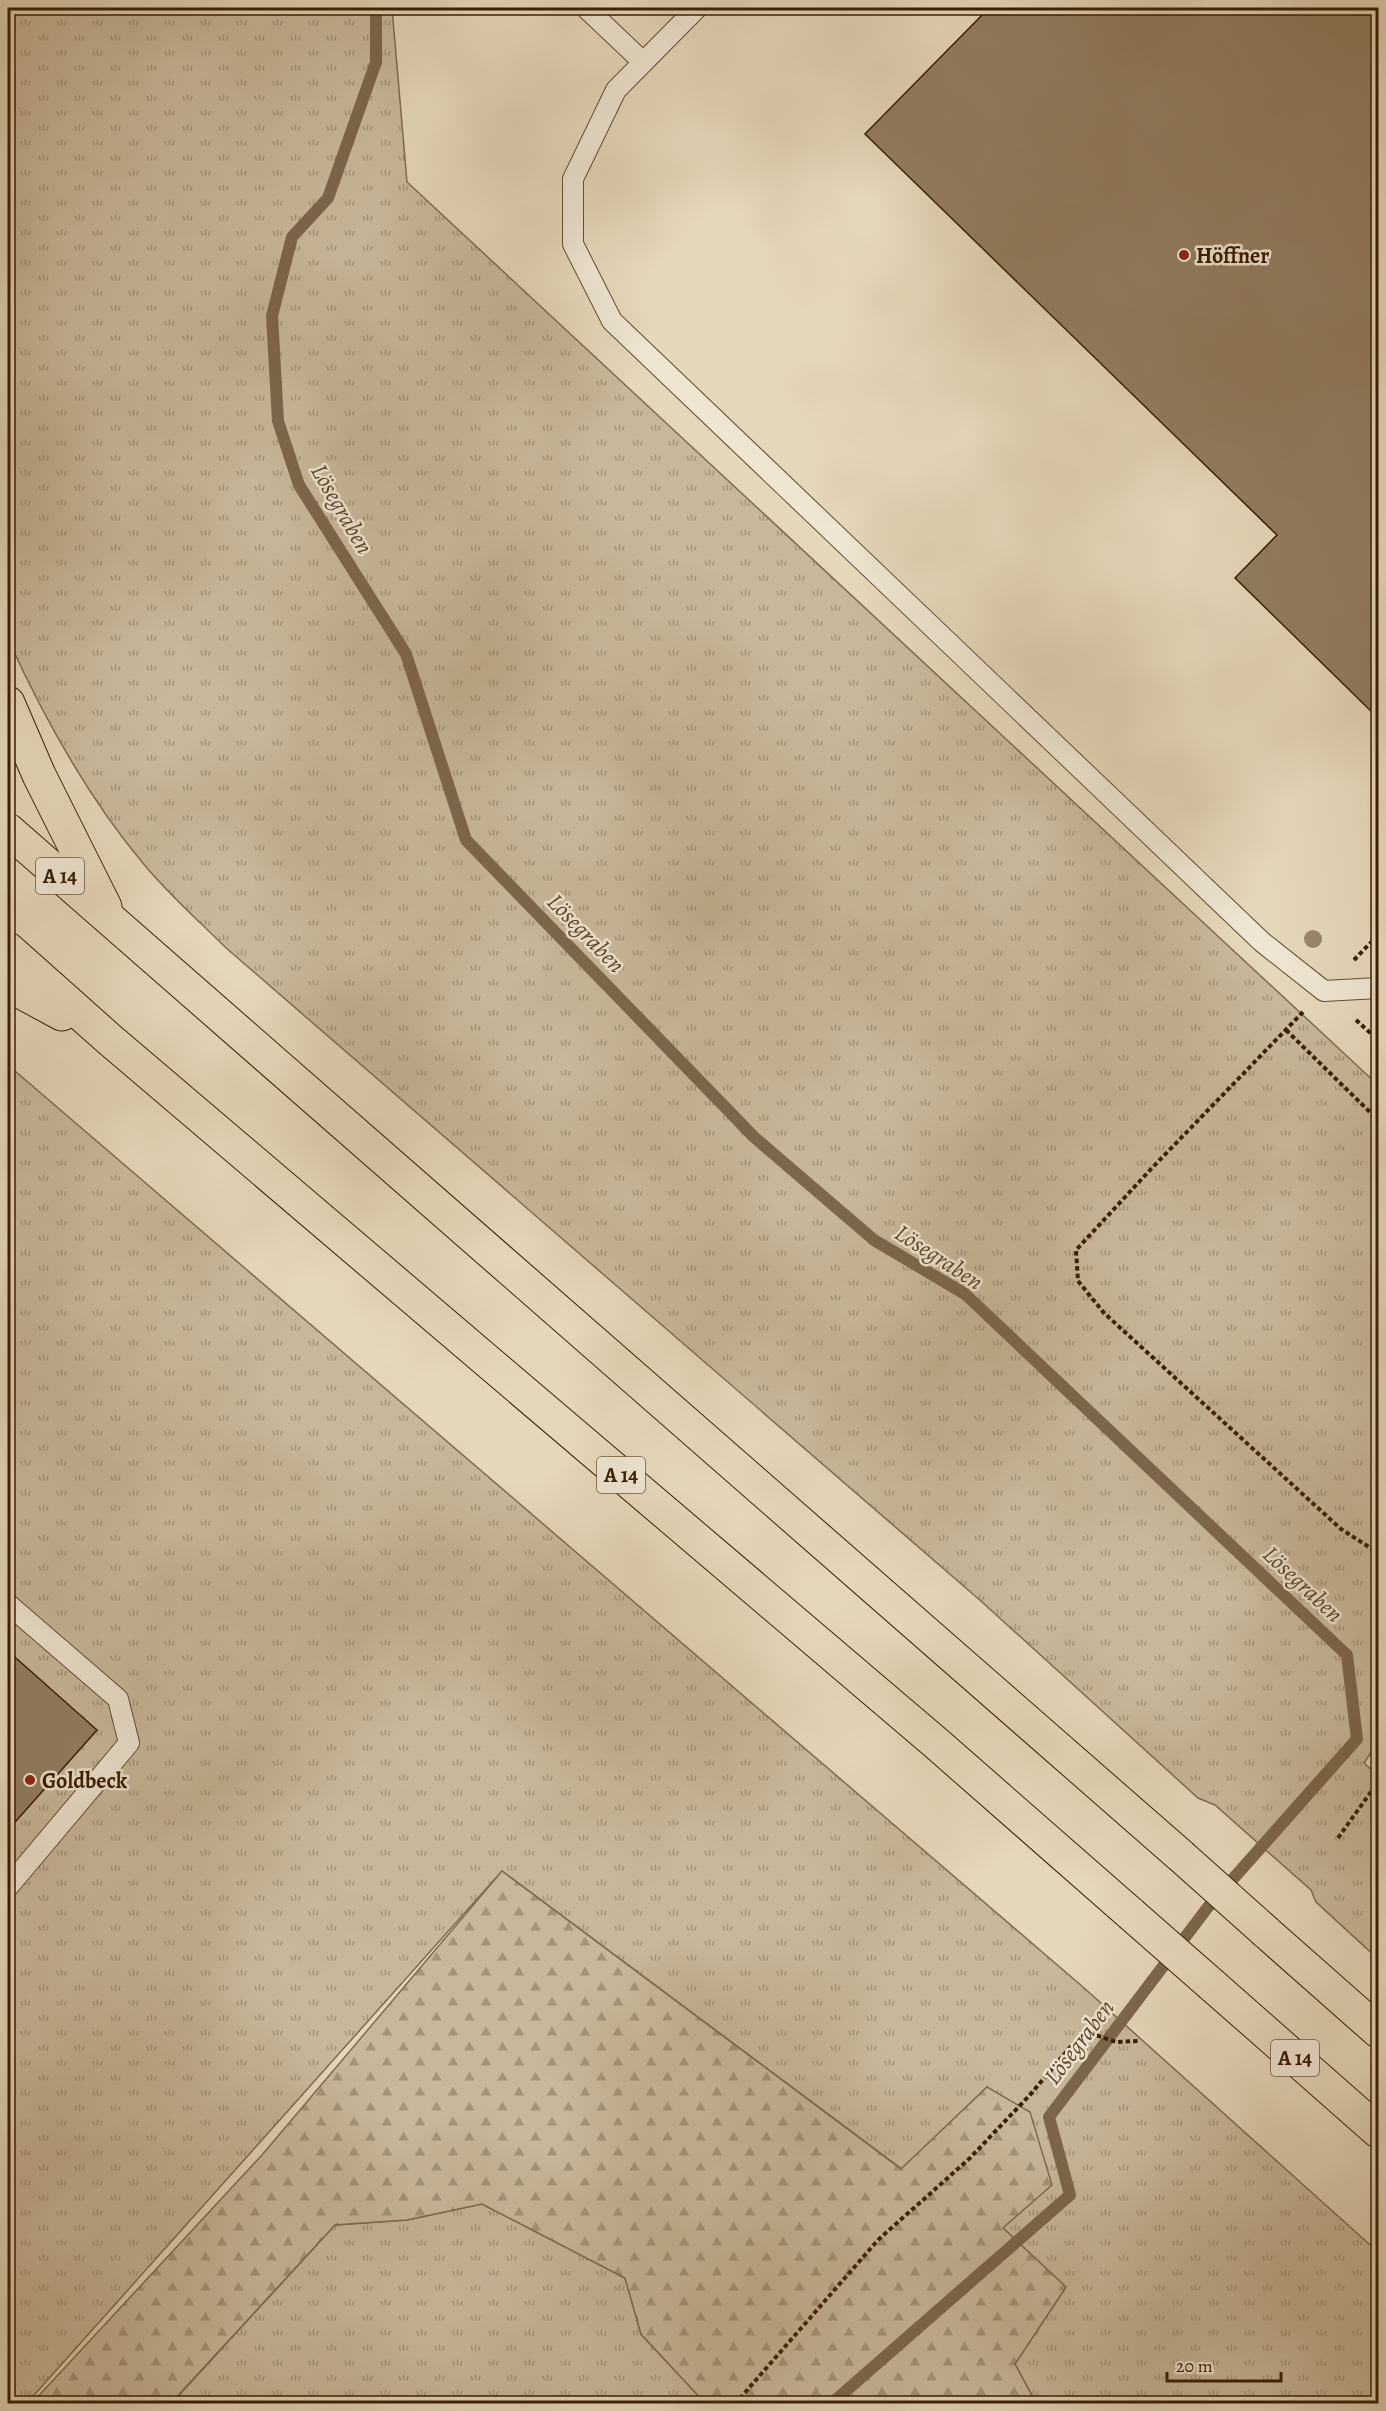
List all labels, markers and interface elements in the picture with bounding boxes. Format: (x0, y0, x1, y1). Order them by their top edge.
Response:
place label: Höffner (1196, 241, 1269, 271)
marker: Höffner (1177, 248, 1191, 262)
water label: Lösegraben (303, 458, 381, 560)
road number: A 14 (36, 858, 84, 894)
water label: Lösegraben (540, 886, 632, 980)
water label: Lösegraben (889, 1217, 989, 1297)
road number: A 14 (597, 1457, 645, 1493)
water label: Lösegraben (1256, 1539, 1350, 1630)
place label: Goldbeck (42, 1766, 128, 1796)
marker: Goldbeck (23, 1773, 37, 1787)
water label: Lösegraben (1036, 1993, 1122, 2091)
road number: A 14 (1271, 2040, 1319, 2076)
scale bar (1167, 2345, 1281, 2383)
text: 20 m (1176, 2354, 1213, 2378)

